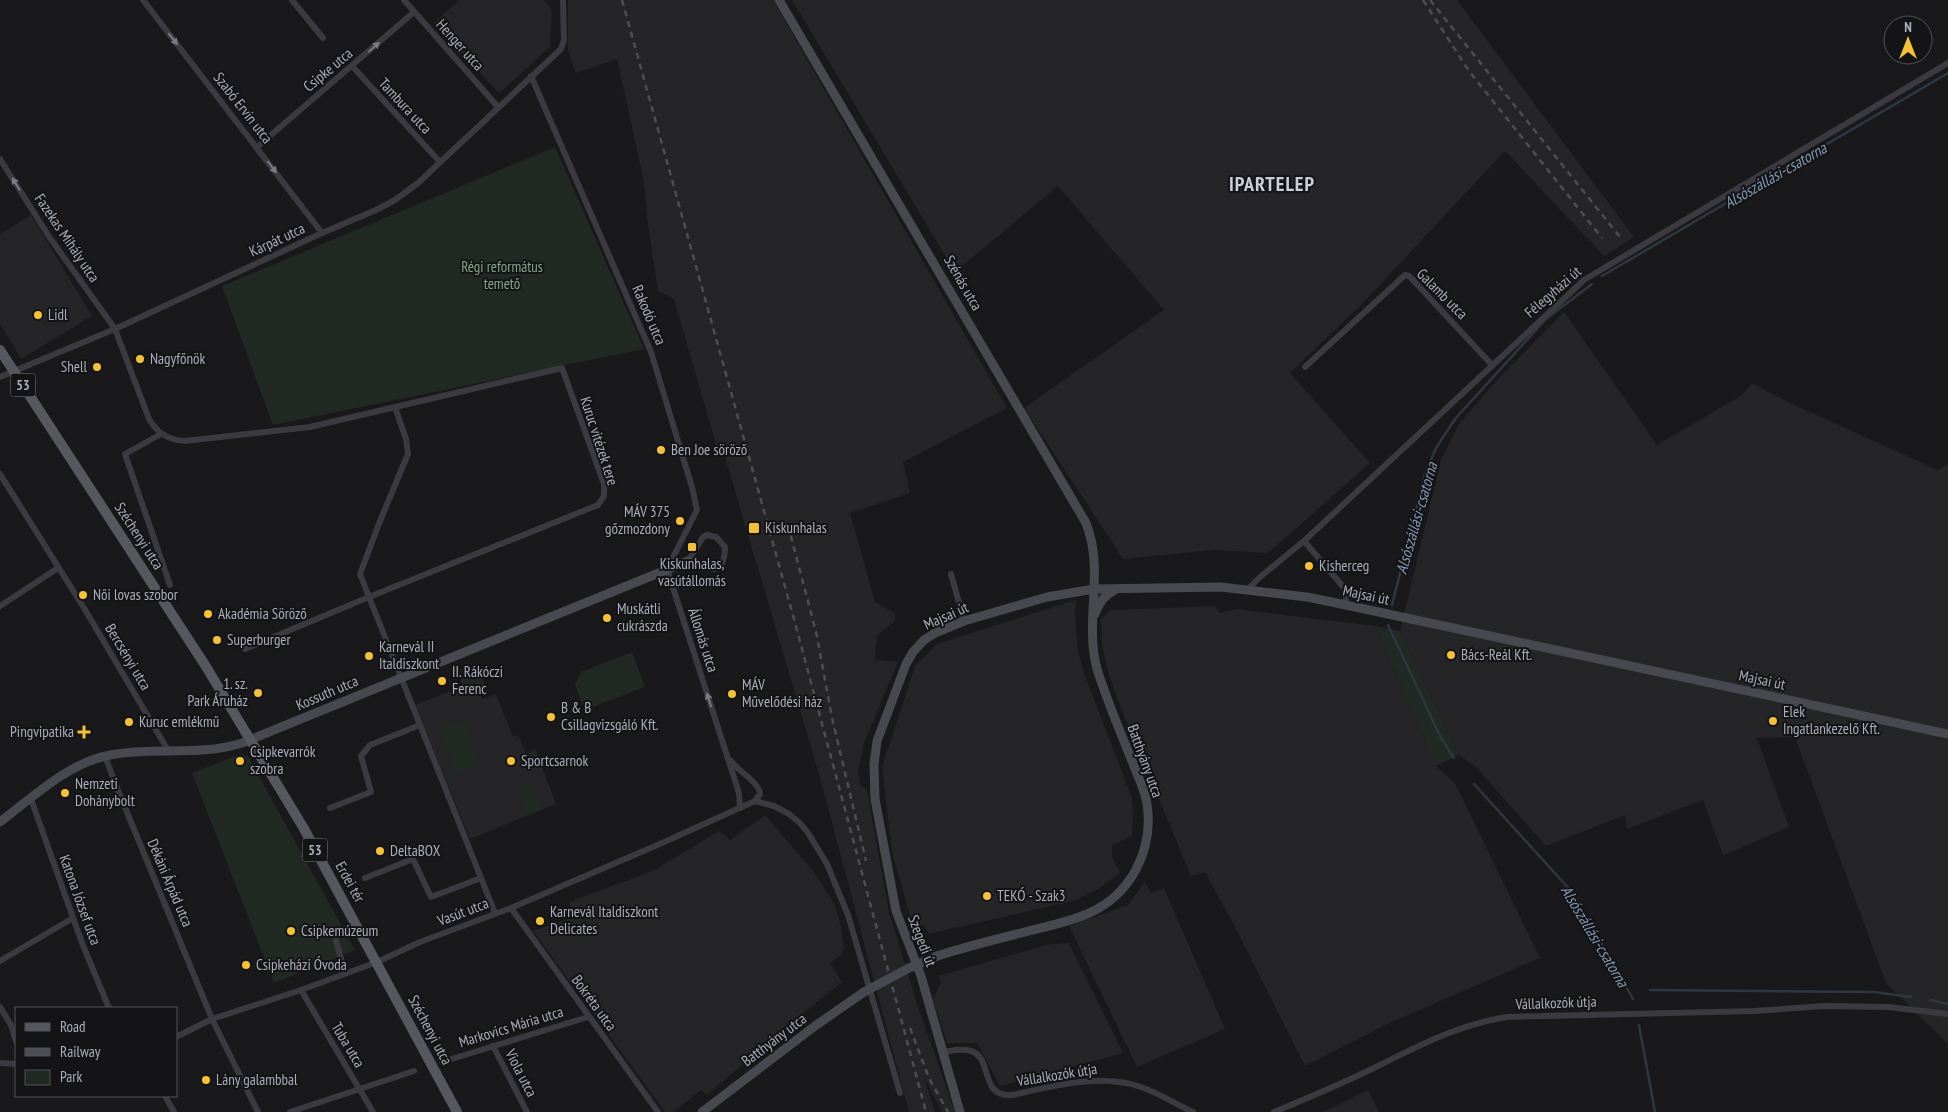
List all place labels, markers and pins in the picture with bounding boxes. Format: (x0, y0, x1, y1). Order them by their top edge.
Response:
place label: Lidl (48, 305, 68, 324)
marker: Lidl (32, 309, 44, 321)
place label: Nagyfőnök (150, 349, 205, 368)
marker: Nagyfőnök (134, 353, 146, 365)
place label: Shell (61, 357, 87, 376)
marker: Shell (91, 361, 103, 373)
place label: Ben Joe söröző (671, 440, 747, 459)
marker: Ben Joe söröző (655, 444, 667, 456)
place label: MÁV 375 gőzmozdony (605, 502, 670, 538)
marker: MÁV 375 gőzmozdony (674, 515, 686, 527)
place label: Kiskunhalas (765, 518, 827, 537)
marker: Kiskunhalas (747, 521, 761, 535)
marker: Kiskunhalas, vasútállomás (686, 541, 698, 553)
place label: Kiskunhalas, vasútállomás (658, 554, 726, 590)
place label: Kisherceg (1319, 556, 1369, 575)
marker: Kisherceg (1303, 560, 1315, 572)
place label: Női lovas szobor (93, 585, 179, 604)
marker: Női lovas szobor (77, 589, 89, 601)
place label: Muskátli cukrászda (617, 599, 668, 635)
place label: Akadémia Söröző (218, 604, 307, 623)
marker: Akadémia Söröző (202, 608, 214, 620)
marker: Muskátli cukrászda (601, 612, 613, 624)
place label: Superburger (227, 630, 292, 649)
marker: Superburger (211, 634, 223, 646)
place label: Karnevál II Italdiszkont (379, 637, 439, 673)
place label: Bács-Reál Kft. (1461, 645, 1533, 664)
marker: Bács-Reál Kft. (1445, 649, 1457, 661)
marker: Karnevál II Italdiszkont (363, 650, 375, 662)
place label: II. Rákóczi Ferenc (452, 662, 503, 698)
place label: 1. sz. Park Áruház (188, 674, 248, 710)
marker: II. Rákóczi Ferenc (436, 675, 448, 687)
place label: MÁV Művelődési ház (742, 675, 822, 711)
marker: 1. sz. Park Áruház (252, 687, 264, 699)
marker: MÁV Művelődési ház (726, 688, 738, 700)
place label: B & B Csillagvizsgáló Kft. (561, 698, 659, 734)
place label: Elek Ingatlankezelő Kft. (1783, 702, 1880, 738)
marker: B & B Csillagvizsgáló Kft. (545, 711, 557, 723)
place label: Kuruc emlékmű (139, 712, 219, 731)
marker: Elek Ingatlankezelő Kft. (1767, 715, 1779, 727)
marker: Kuruc emlékmű (123, 716, 135, 728)
place label: Pingvipatika (10, 722, 74, 741)
marker: Pingvipatika (78, 726, 90, 738)
place label: Csipkevarrók szobra (250, 742, 316, 778)
place label: Sportcsarnok (521, 751, 588, 770)
marker: Csipkevarrók szobra (234, 755, 246, 767)
marker: Sportcsarnok (505, 755, 517, 767)
place label: Nemzeti Dohánybolt (75, 774, 135, 810)
marker: Nemzeti Dohánybolt (59, 787, 71, 799)
place label: DeltaBOX (390, 841, 441, 860)
marker: DeltaBOX (374, 845, 386, 857)
place label: TEKÓ - Szak3 (997, 886, 1065, 905)
marker: TEKÓ - Szak3 (981, 890, 993, 902)
place label: Karnevál Italdiszkont Delicates (550, 902, 658, 938)
marker: Karnevál Italdiszkont Delicates (534, 915, 546, 927)
place label: Csipkemúzeum (301, 921, 378, 940)
marker: Csipkemúzeum (285, 925, 297, 937)
place label: Csipkeházi Óvoda (256, 955, 347, 974)
marker: Csipkeházi Óvoda (240, 959, 252, 971)
place label: Lány galambbal (216, 1070, 298, 1089)
marker: Lány galambbal (200, 1074, 212, 1086)

